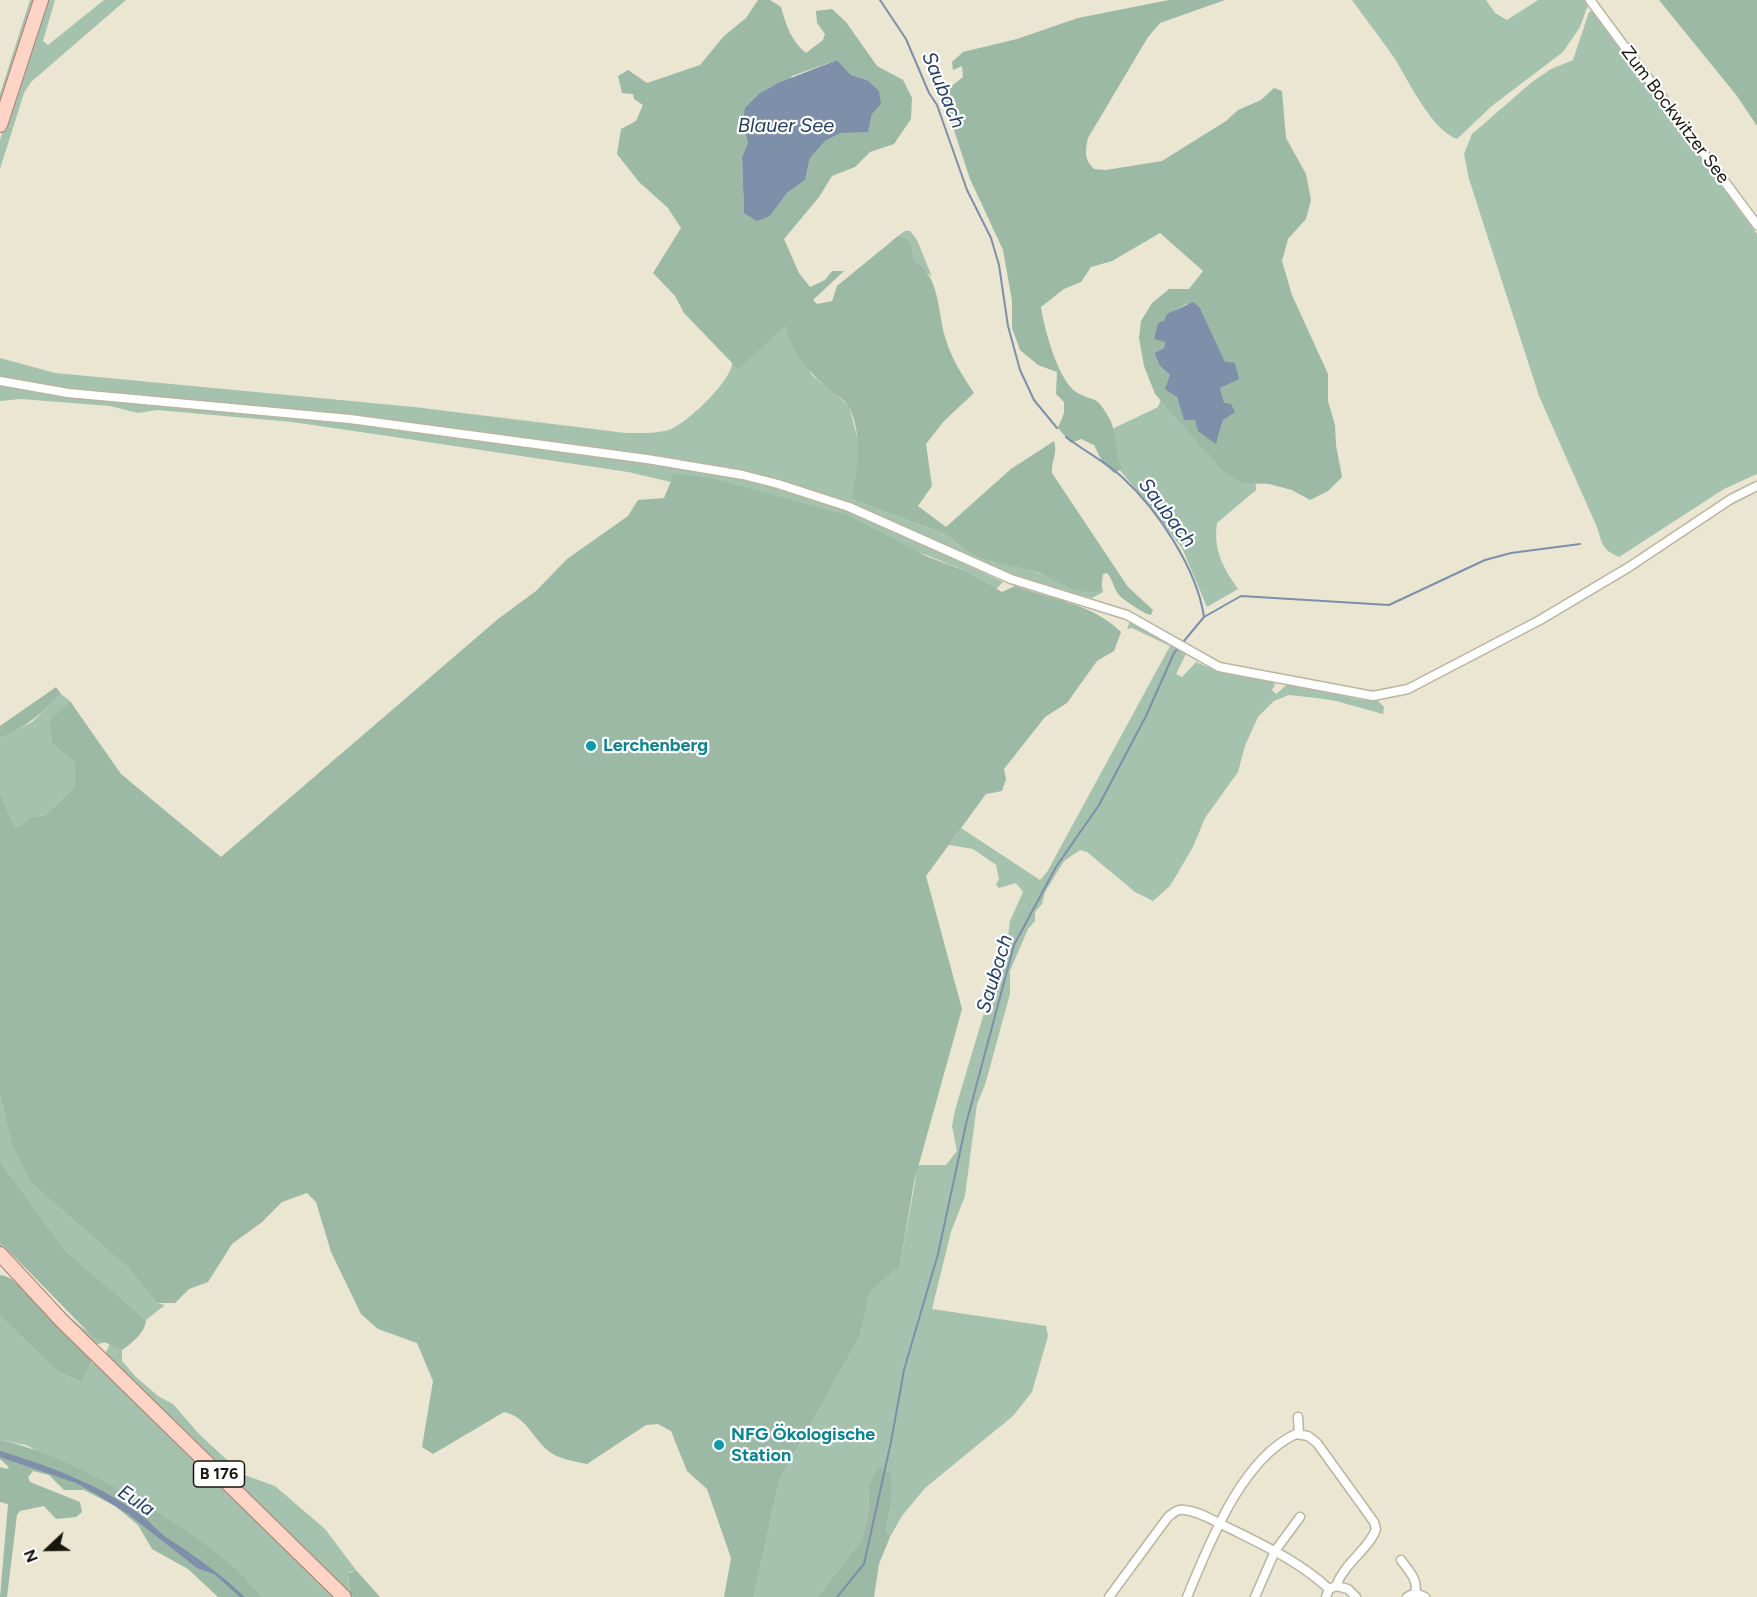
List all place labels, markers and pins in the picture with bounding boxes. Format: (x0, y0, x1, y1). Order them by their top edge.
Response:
place label: Lerchenberg (603, 735, 708, 757)
marker: Lerchenberg (584, 739, 598, 753)
place label: NFG Ökologische Station (731, 1424, 875, 1466)
marker: NFG Ökologische Station (712, 1438, 726, 1452)

